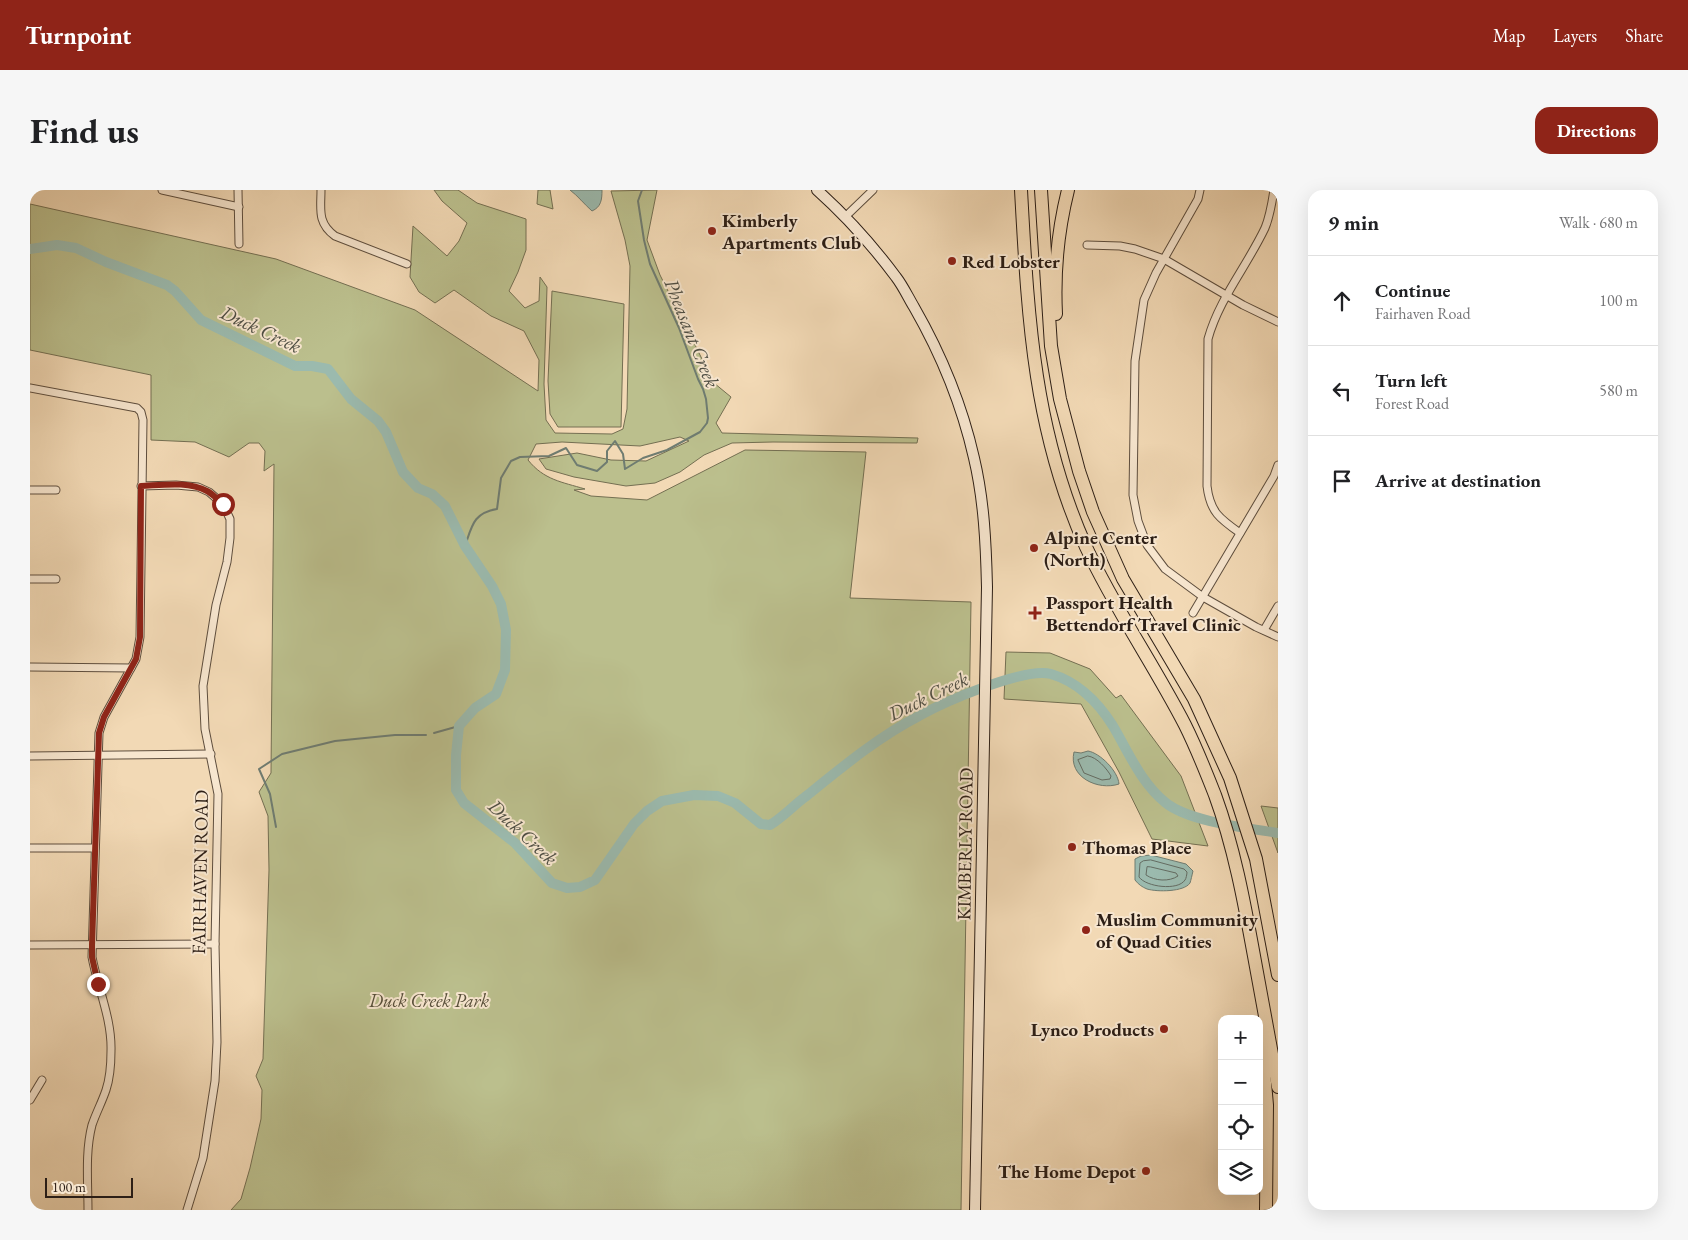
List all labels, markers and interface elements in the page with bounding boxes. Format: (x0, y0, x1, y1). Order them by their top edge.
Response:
text: Turnpoint (25, 20, 131, 51)
text: Map (1493, 24, 1525, 47)
text: Layers (1553, 24, 1597, 47)
text: Share (1625, 24, 1663, 47)
button: Directions (1535, 107, 1658, 154)
text: Find us (30, 108, 139, 153)
place label: Kimberly Apartments Club (721, 208, 861, 255)
text: 9 min (1328, 209, 1379, 236)
text: Walk · 680 m (1559, 212, 1638, 233)
marker: Kimberly Apartments Club (706, 225, 718, 237)
place label: Red Lobster (962, 249, 1060, 274)
marker: Red Lobster (946, 255, 958, 267)
water label: Pheasant Creek (658, 275, 726, 391)
text: Continue (1375, 278, 1450, 303)
icon: ahead (1328, 287, 1356, 315)
text: 100 m (1599, 290, 1638, 311)
water label: Duck Creek (216, 299, 306, 359)
text: Fairhaven Road (1375, 303, 1471, 324)
text: Turn left (1375, 368, 1447, 393)
icon: left (1328, 377, 1356, 405)
text: 580 m (1599, 380, 1638, 401)
text: Forest Road (1375, 393, 1449, 414)
icon: arrive (1328, 467, 1356, 495)
text: Arrive at destination (1375, 468, 1541, 493)
route start (212, 493, 235, 516)
place label: Alpine Center (North) (1043, 525, 1157, 572)
marker: Alpine Center (North) (1028, 542, 1040, 554)
place label: Passport Health Bettendorf Travel Clinic (1046, 590, 1241, 637)
marker: Passport Health Bettendorf Travel Clinic (1028, 606, 1042, 620)
water label: Duck Creek (883, 665, 972, 727)
street label: KIMBERLY ROAD (951, 767, 979, 921)
street label: FAIRHAVEN ROAD (186, 789, 214, 955)
water label: Duck Creek (482, 792, 563, 871)
place label: Thomas Place (1082, 835, 1191, 860)
marker: Thomas Place (1066, 841, 1078, 853)
place label: Muslim Community of Quad Cities (1096, 907, 1259, 954)
marker: Muslim Community of Quad Cities (1080, 924, 1092, 936)
route end (87, 973, 110, 996)
park label: Duck Creek Park (368, 988, 490, 1013)
map controls (1218, 1015, 1263, 1195)
button: + (1218, 1015, 1263, 1060)
place label: Lynco Products (1031, 1017, 1154, 1042)
marker: Lynco Products (1158, 1023, 1170, 1035)
button: − (1218, 1060, 1263, 1105)
button: locate (1218, 1105, 1263, 1150)
button: layers (1218, 1150, 1263, 1195)
place label: The Home Depot (998, 1159, 1136, 1184)
marker: The Home Depot (1140, 1165, 1152, 1177)
scale bar (45, 1175, 132, 1198)
text: 100 m (52, 1178, 86, 1196)

